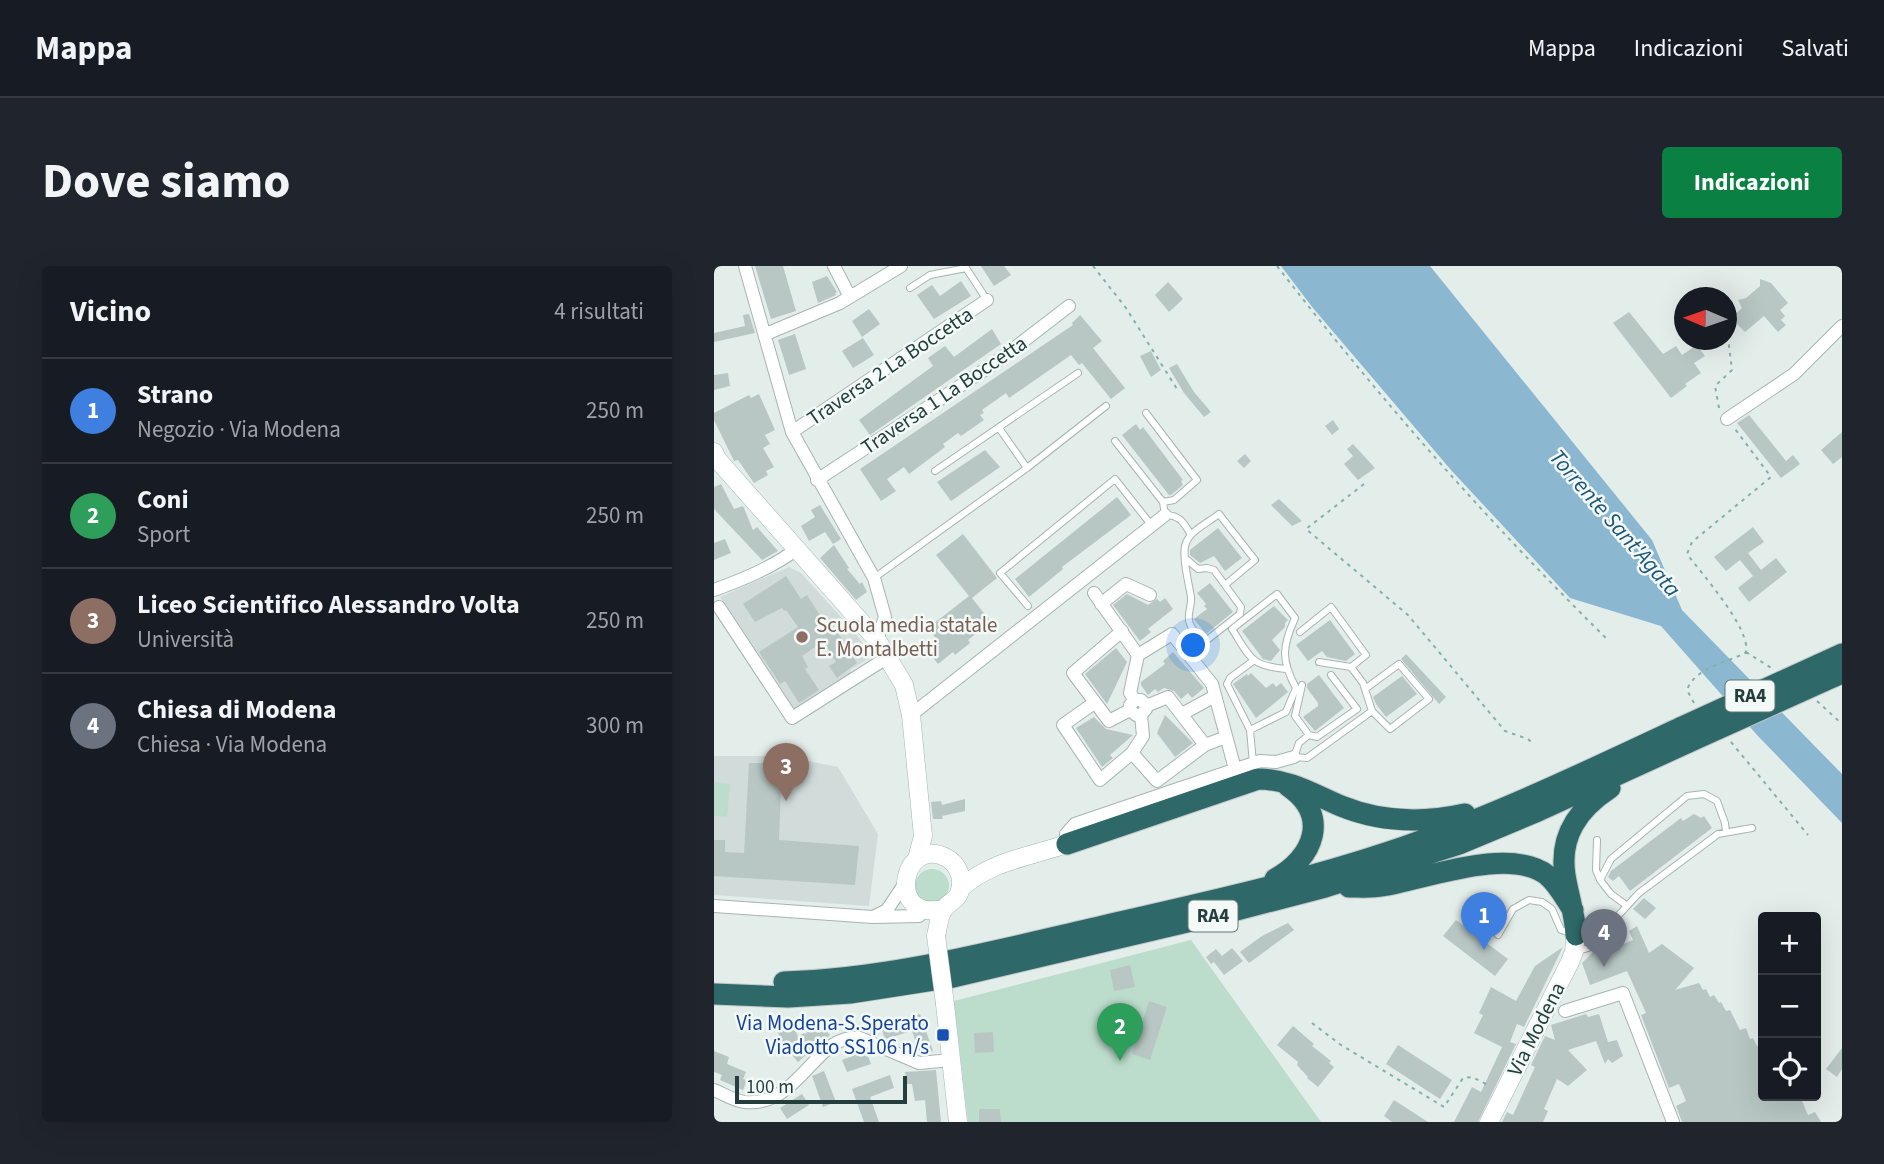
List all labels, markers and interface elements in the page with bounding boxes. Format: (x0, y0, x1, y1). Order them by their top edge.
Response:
text: Mappa (35, 25, 132, 72)
text: Mappa (1528, 31, 1596, 66)
text: Indicazioni (1634, 31, 1743, 66)
text: Salvati (1781, 31, 1849, 66)
text: Dove siamo (42, 147, 291, 217)
button: Indicazioni (1662, 147, 1842, 218)
north arrow (1674, 287, 1737, 350)
text: Vicino (70, 290, 151, 333)
text: 4 risultati (554, 295, 644, 328)
street label: Traversa 2 La Boccetta (801, 299, 979, 433)
street label: Traversa 1 La Boccetta (855, 328, 1033, 462)
text: Strano (137, 376, 213, 413)
text: 1 (87, 394, 99, 427)
text: 250 m (586, 394, 644, 427)
text: Negozio · Via Modena (137, 413, 341, 446)
water label: Torrente Sant'Agata (1541, 442, 1689, 604)
text: Coni (137, 481, 189, 518)
text: 2 (87, 499, 99, 532)
text: 250 m (586, 499, 644, 532)
text: Sport (137, 518, 190, 551)
text: Liceo Scientifico Alessandro Volta (137, 586, 520, 623)
text: 3 (87, 604, 99, 637)
text: 250 m (586, 604, 644, 637)
place label: Scuola media statale E. Montalbetti (816, 610, 998, 664)
text: Università (137, 623, 234, 656)
your location (1176, 628, 1210, 662)
marker: Scuola media statale E. Montalbetti (794, 629, 810, 645)
road number: RA4 (1726, 680, 1774, 712)
text: Chiesa di Modena (137, 691, 337, 728)
text: 4 (87, 709, 99, 742)
text: 300 m (586, 709, 644, 742)
text: Chiesa · Via Modena (137, 728, 327, 761)
pin: 3 (763, 743, 809, 801)
pin: 1 (1461, 892, 1507, 950)
road number: RA4 (1189, 901, 1238, 932)
pin: 4 (1581, 909, 1627, 967)
map controls (1758, 912, 1821, 1101)
button: + (1758, 912, 1821, 975)
button: − (1758, 975, 1821, 1038)
street label: Via Modena (1500, 977, 1572, 1081)
pin: 2 (1097, 1003, 1143, 1061)
place label: Via Modena-S.Sperato Viadotto SS106 n/s (736, 1008, 929, 1062)
marker: Via Modena-S.Sperato Viadotto SS106 n/s (935, 1027, 951, 1043)
button: locate (1758, 1038, 1821, 1101)
scale bar (735, 1073, 906, 1105)
text: 100 m (746, 1074, 794, 1101)

